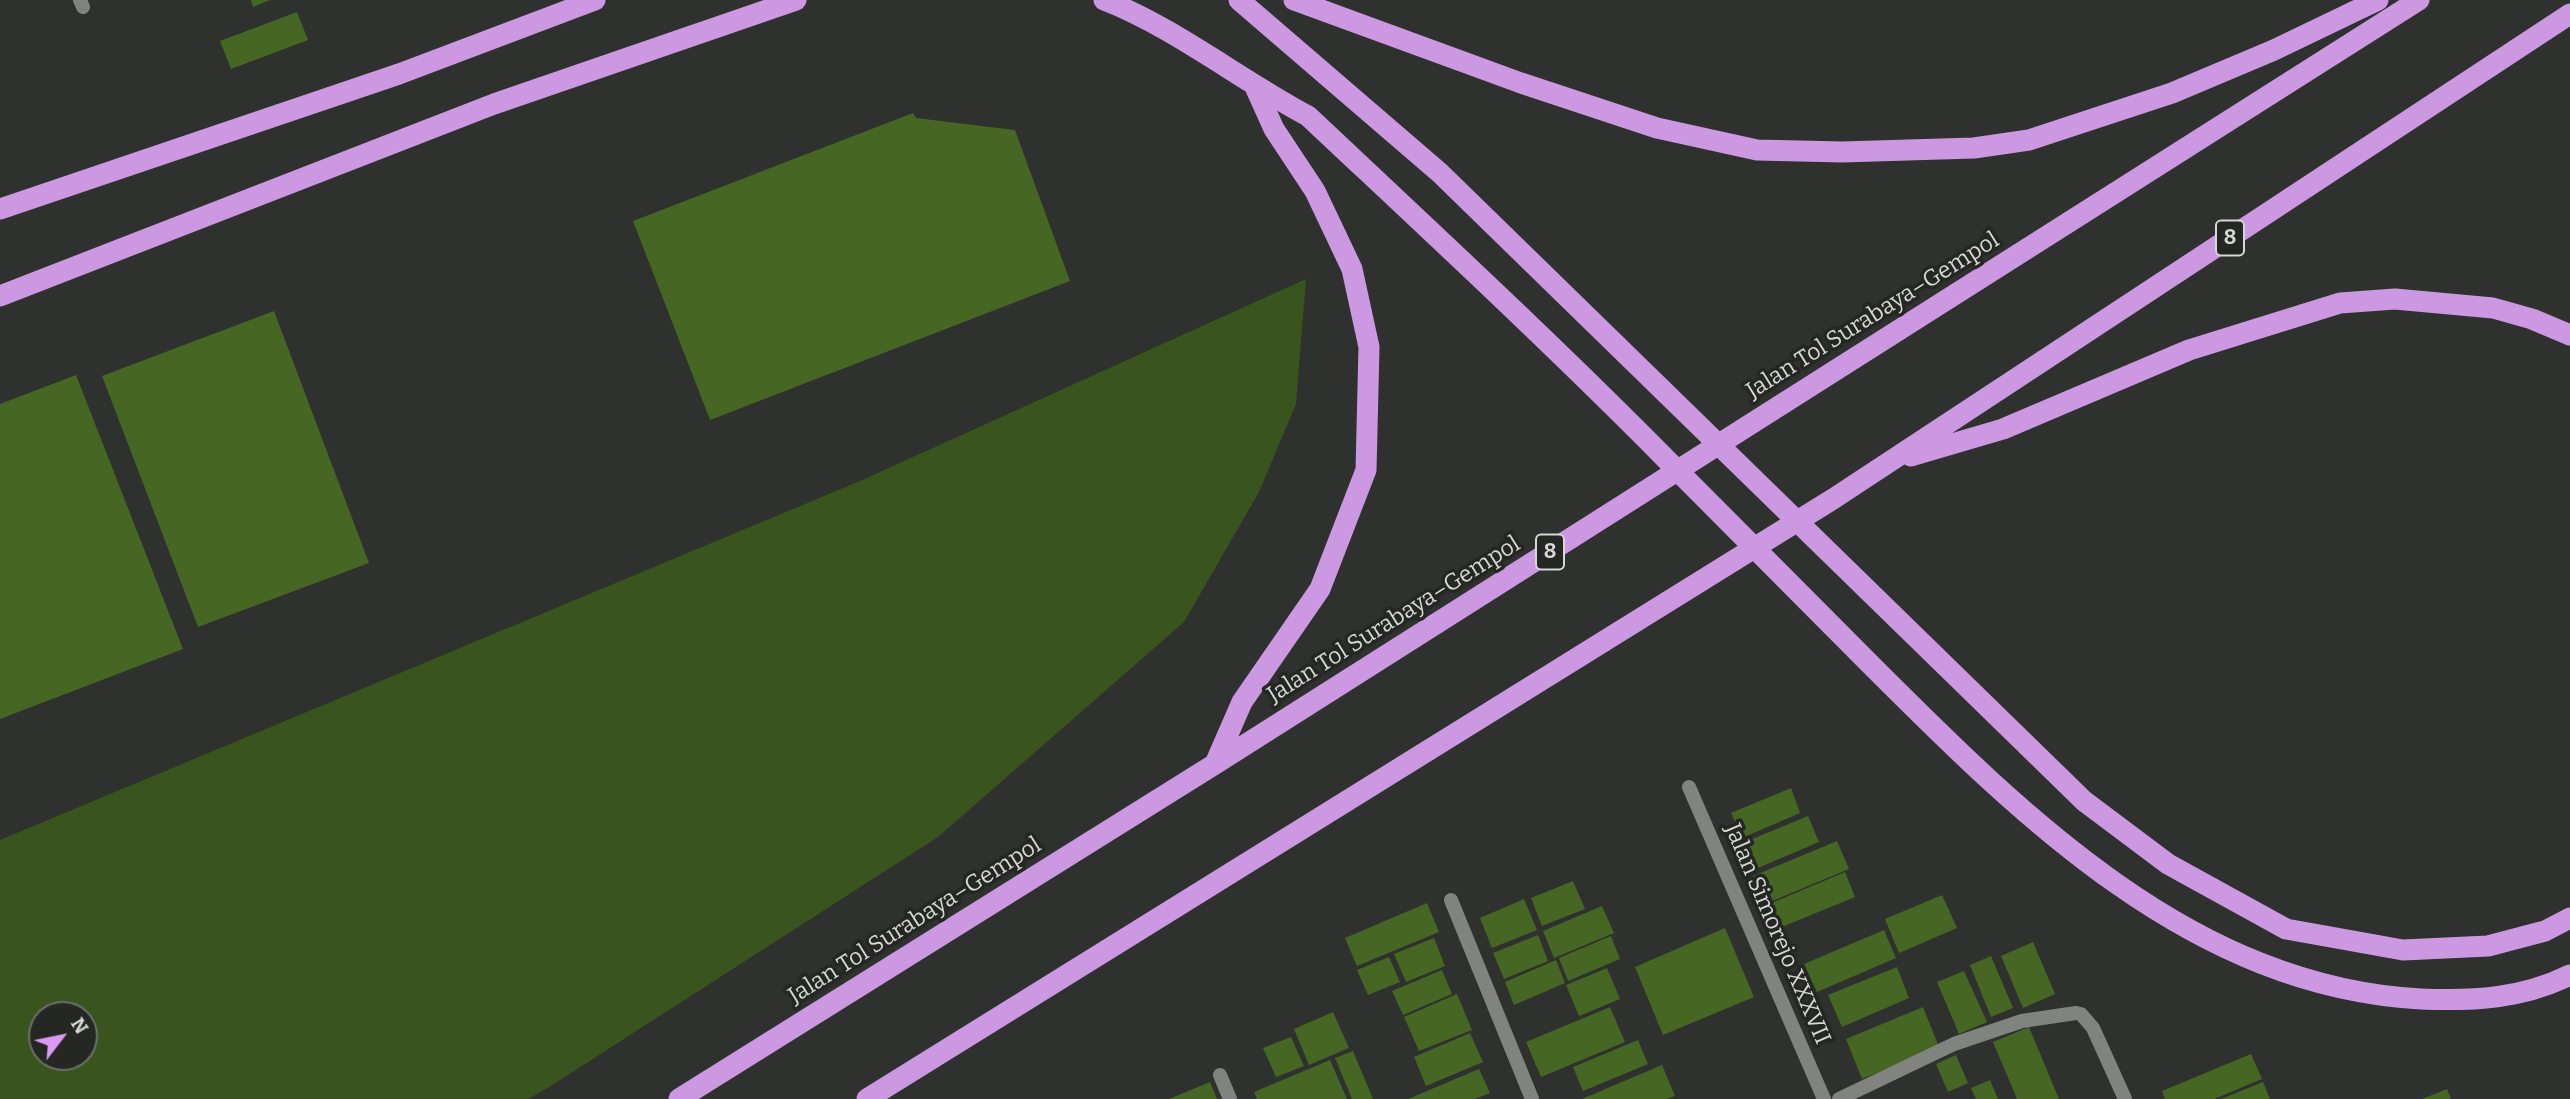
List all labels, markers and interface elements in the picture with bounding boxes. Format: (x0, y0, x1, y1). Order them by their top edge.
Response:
road number: 8 (2216, 220, 2244, 256)
street label: Jalan Tol Surabaya–Gempol (1741, 227, 2005, 405)
street label: Jalan Tol Surabaya–Gempol (1262, 531, 1526, 709)
road number: 8 (1536, 534, 1564, 570)
street label: Jalan Simorejo XXXVII (1718, 819, 1836, 1049)
street label: Jalan Tol Surabaya–Gempol (783, 832, 1047, 1010)
north arrow (28, 1001, 98, 1071)
text: N (66, 1013, 93, 1038)

